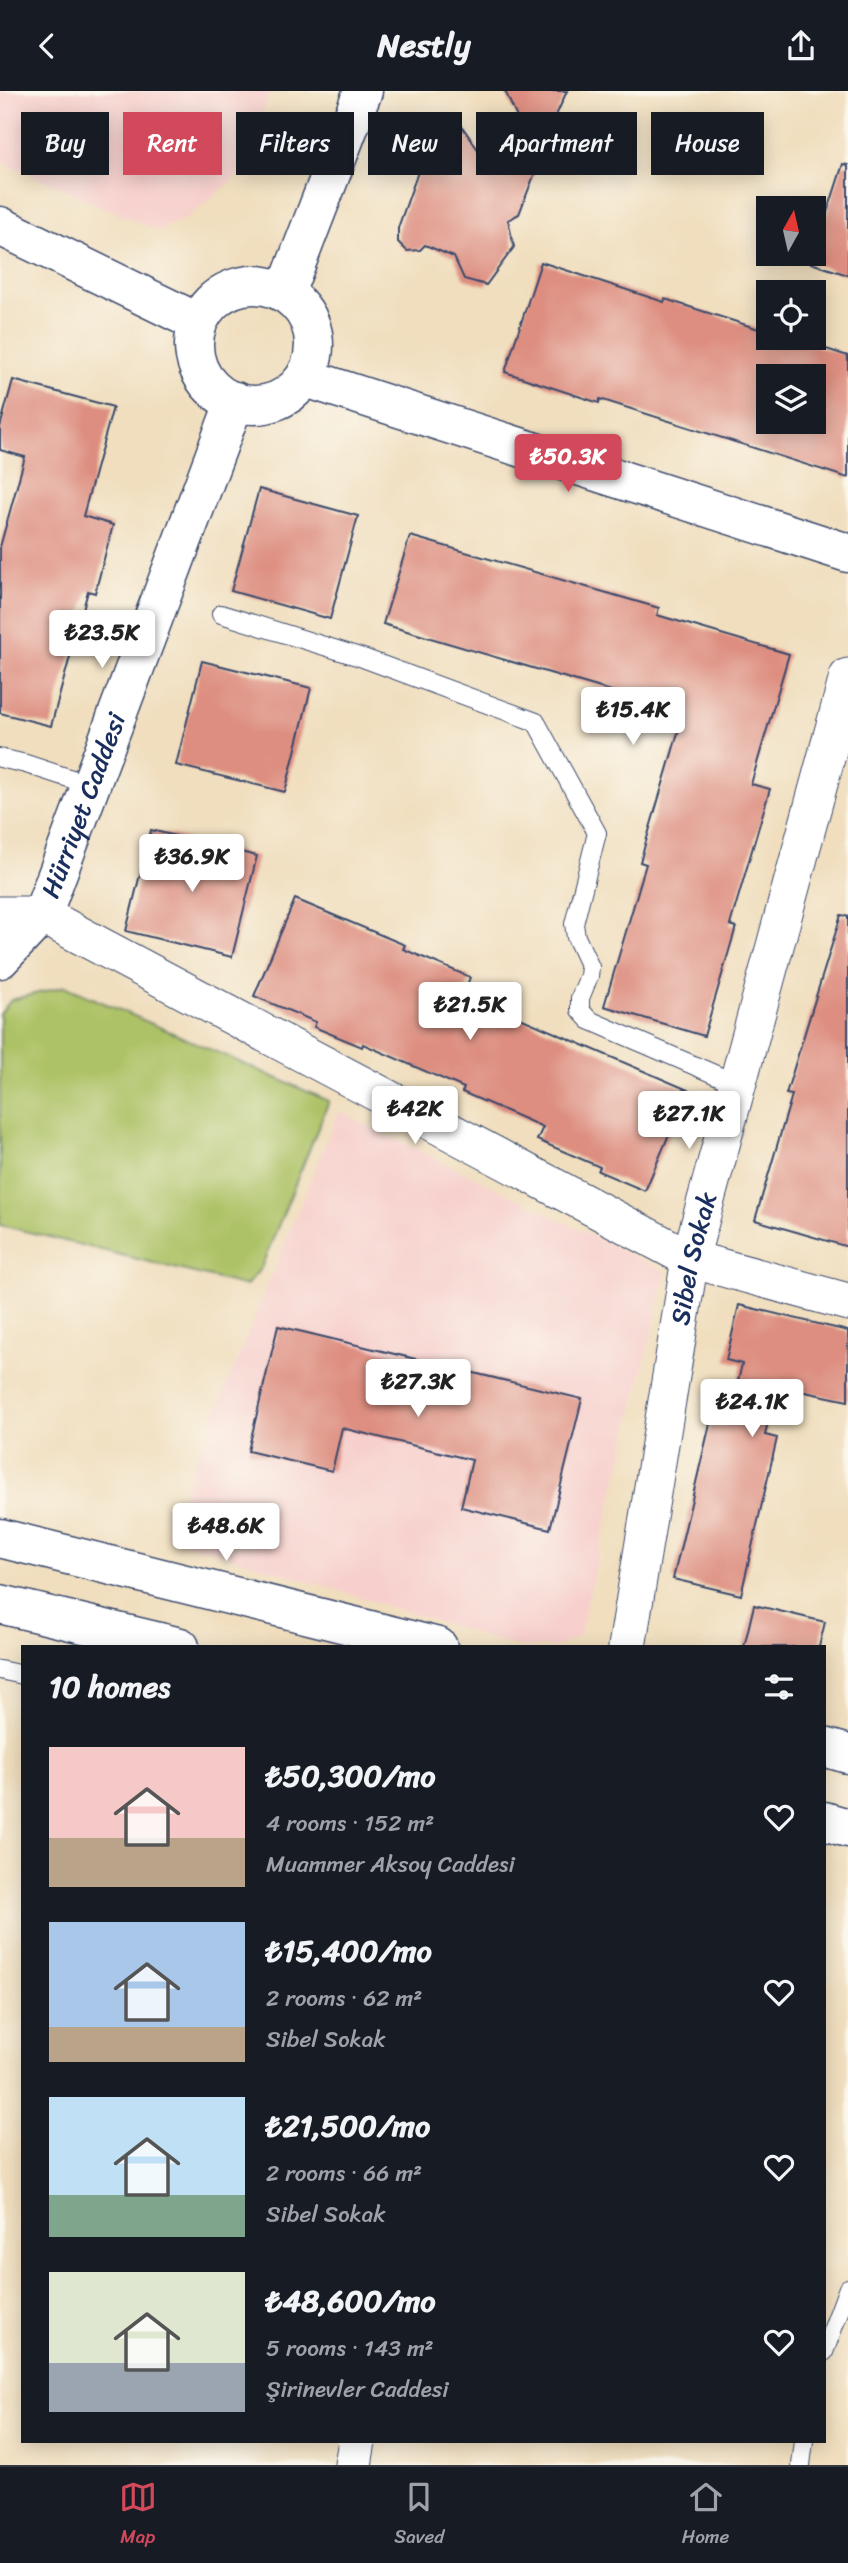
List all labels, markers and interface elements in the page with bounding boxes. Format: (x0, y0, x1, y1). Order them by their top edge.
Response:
text: Nestly (377, 17, 471, 74)
icon: back (28, 27, 66, 65)
icon: share (782, 27, 820, 65)
chip: Buy (21, 112, 109, 175)
chip: Rent (123, 112, 222, 175)
chip: Filters (236, 112, 354, 175)
chip: New (368, 112, 462, 175)
chip: Apartment (476, 112, 637, 175)
chip: House (651, 112, 764, 175)
north arrow (756, 196, 826, 266)
map controls (756, 196, 826, 434)
button: locate (756, 280, 826, 350)
button: layers (756, 364, 826, 434)
pin: ₺50.3K (511, 435, 625, 494)
text: ₺50.3K (531, 436, 605, 477)
pin: ₺23.5K (45, 611, 159, 670)
text: ₺23.5K (65, 612, 139, 653)
pin: ₺15.4K (576, 687, 690, 747)
text: ₺15.4K (597, 689, 669, 730)
street label: Hürriyet Caddesi (27, 705, 139, 905)
pin: ₺36.9K (135, 835, 249, 894)
text: ₺36.9K (155, 836, 229, 877)
pin: ₺21.5K (413, 983, 527, 1042)
text: ₺21.5K (435, 984, 505, 1025)
pin: ₺42K (374, 1087, 456, 1146)
text: ₺42K (388, 1088, 442, 1129)
pin: ₺27.1K (632, 1091, 746, 1151)
text: ₺27.1K (654, 1093, 724, 1134)
street label: Sibel Sokak (657, 1187, 730, 1329)
pin: ₺27.3K (361, 1359, 475, 1419)
text: ₺27.3K (382, 1361, 454, 1402)
pin: ₺24.1K (695, 1379, 809, 1439)
text: ₺24.1K (716, 1381, 788, 1422)
pin: ₺48.6K (169, 1503, 283, 1563)
text: ₺48.6K (189, 1505, 263, 1546)
text: 10 homes (49, 1660, 170, 1714)
icon: filters (760, 1668, 798, 1706)
text: ₺50,300/mo (266, 1749, 435, 1803)
icon: home (105, 1775, 189, 1859)
icon: heart (760, 1798, 798, 1836)
text: 4 rooms · 152 m² (266, 1803, 434, 1844)
text: Muammer Aksoy Caddesi (266, 1844, 515, 1885)
text: ₺15,400/mo (266, 1924, 432, 1978)
icon: home (105, 1950, 189, 2034)
icon: heart (760, 1973, 798, 2011)
text: 2 rooms · 62 m² (266, 1978, 422, 2019)
text: Sibel Sokak (266, 2019, 386, 2060)
text: ₺21,500/mo (266, 2099, 430, 2153)
icon: home (105, 2125, 189, 2209)
icon: heart (760, 2148, 798, 2186)
text: 2 rooms · 66 m² (266, 2153, 422, 2194)
text: Sibel Sokak (266, 2194, 386, 2235)
text: ₺48,600/mo (266, 2274, 436, 2328)
icon: home (105, 2300, 189, 2384)
icon: heart (760, 2323, 798, 2361)
text: 5 rooms · 143 m² (266, 2328, 434, 2369)
text: Şirinevler Caddesi (266, 2369, 449, 2410)
tab: Map (119, 2478, 157, 2553)
tab: Saved (394, 2478, 444, 2553)
tab: Home (682, 2478, 729, 2553)

